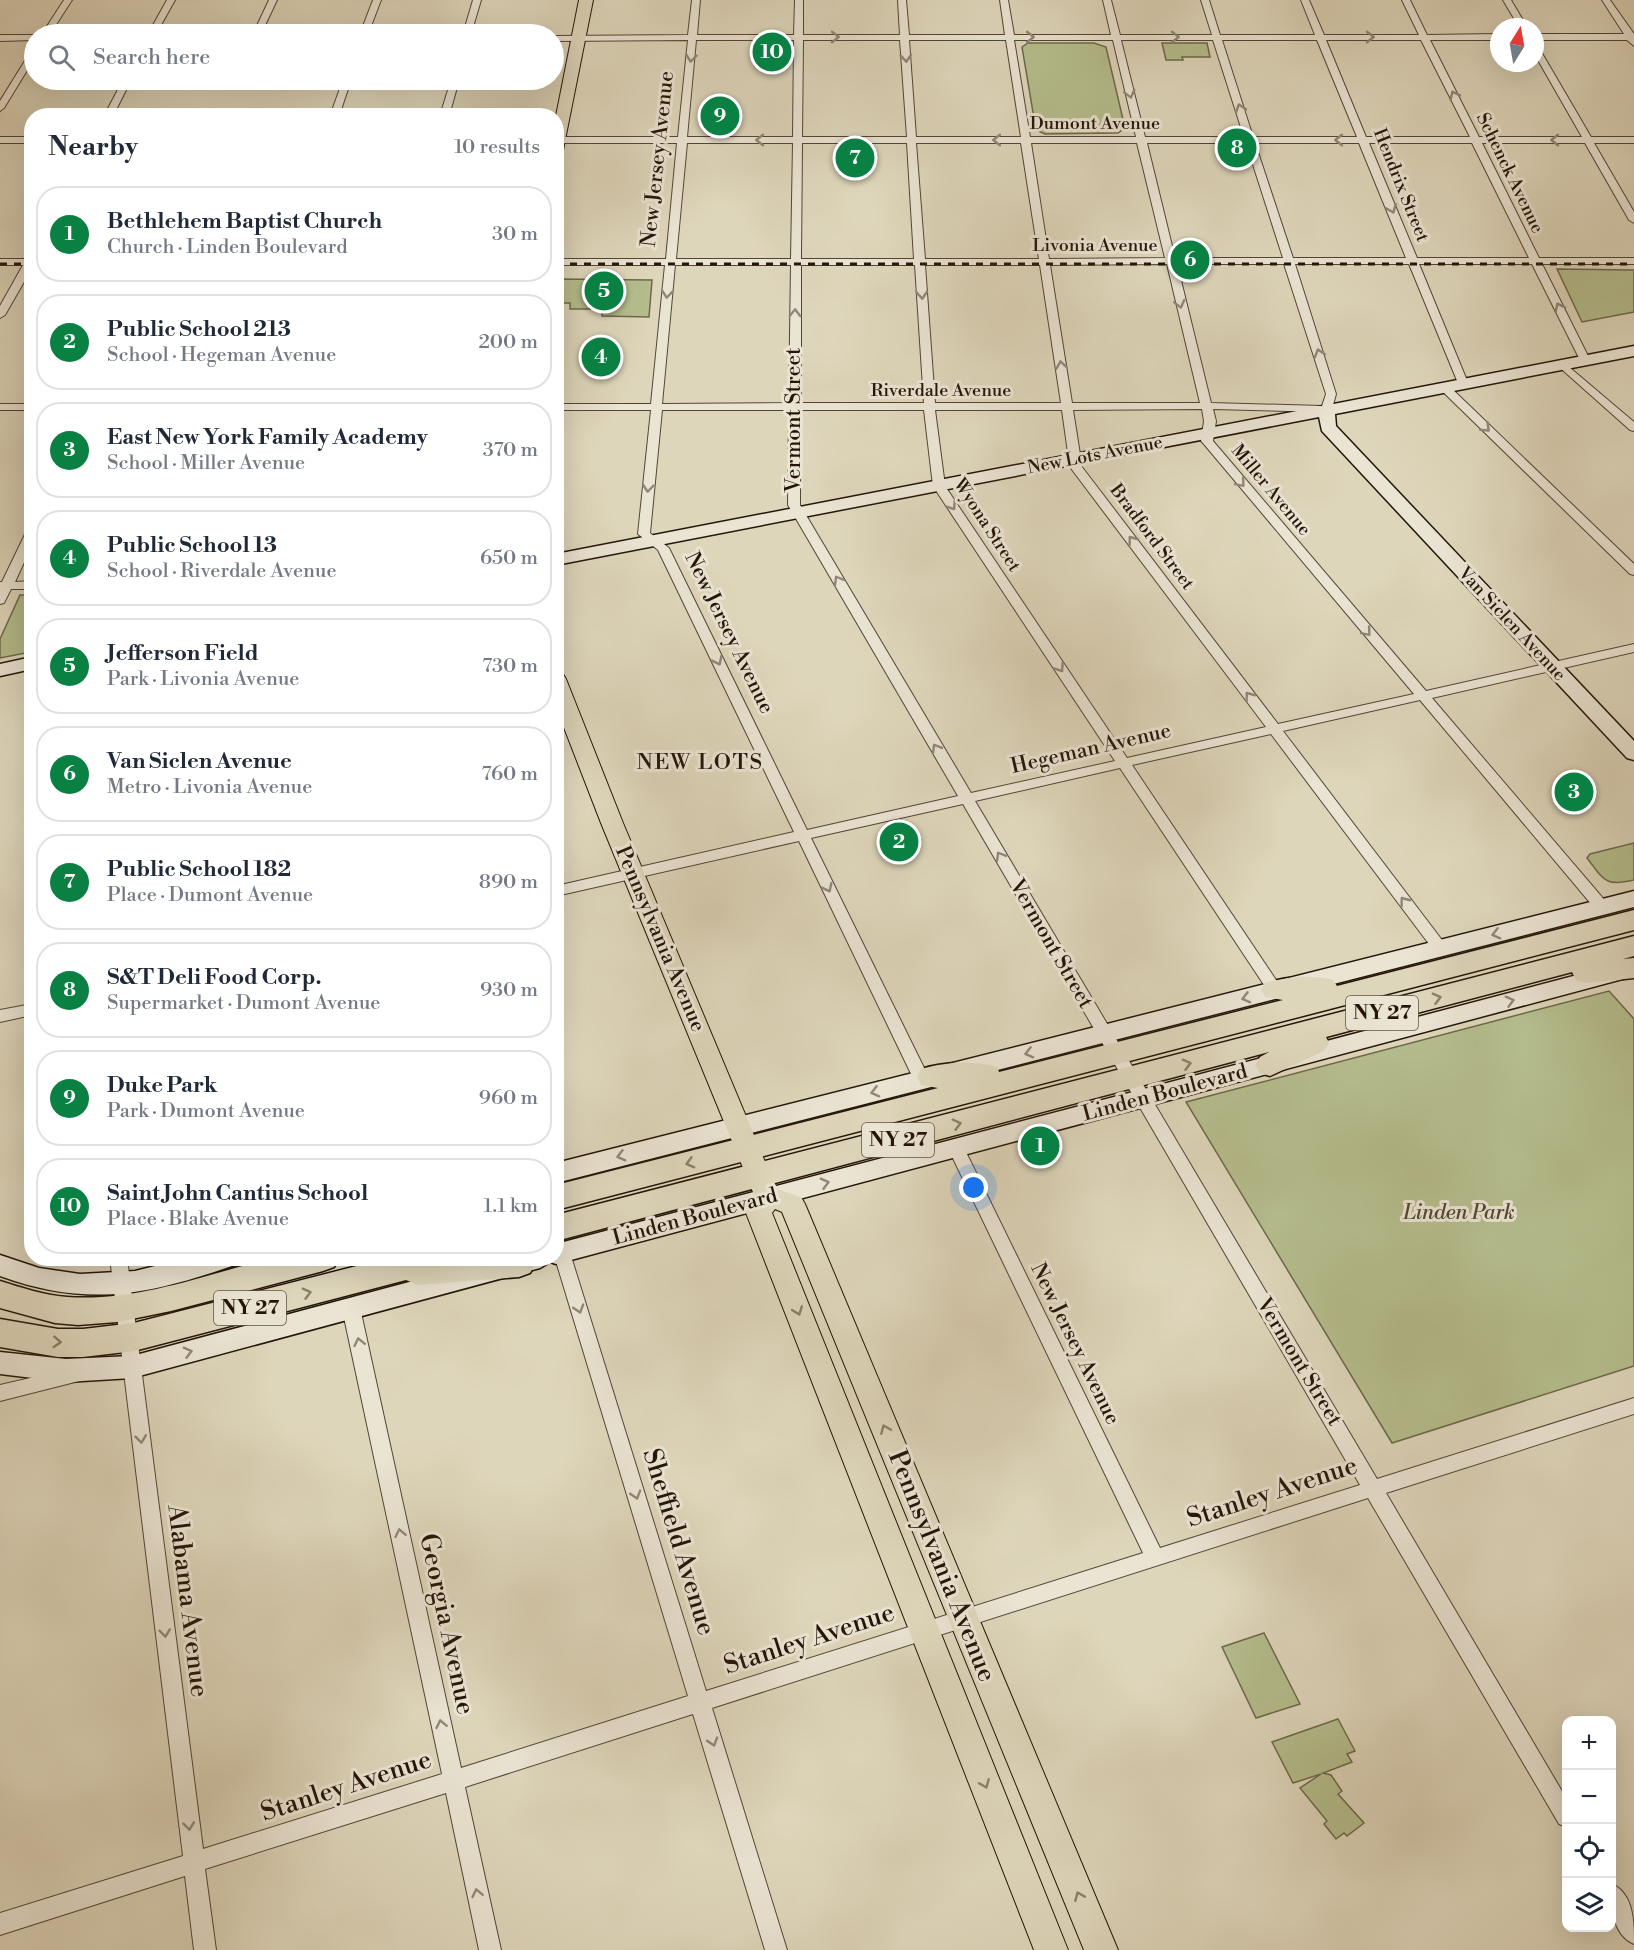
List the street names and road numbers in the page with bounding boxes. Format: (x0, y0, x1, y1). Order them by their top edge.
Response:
street label: New Jersey Avenue (636, 70, 680, 248)
street label: Schenck Avenue (1471, 109, 1549, 237)
street label: Dumont Avenue (1030, 112, 1160, 135)
street label: Hendrix Street (1368, 125, 1434, 246)
street label: Livonia Avenue (1032, 234, 1158, 257)
street label: Vermont Street (781, 347, 807, 493)
street label: Riverdale Avenue (871, 379, 1011, 402)
street label: New Lots Avenue (1025, 431, 1165, 479)
street label: Miller Avenue (1226, 440, 1316, 540)
street label: Wyona Street (948, 473, 1026, 577)
street label: Bradford Street (1104, 479, 1200, 595)
street label: New Jersey Avenue (679, 548, 779, 718)
street label: Van Siclen Avenue (1452, 561, 1571, 686)
street label: Hegeman Avenue (1008, 718, 1174, 780)
street label: Pennsylvania Avenue (609, 842, 711, 1036)
street label: Vermont Street (1003, 874, 1099, 1014)
road number: NY 27 (1346, 996, 1418, 1030)
street label: Linden Boulevard (1080, 1058, 1250, 1128)
road number: NY 27 (862, 1123, 934, 1157)
street label: Linden Boulevard (610, 1182, 780, 1252)
street label: New Jersey Avenue (1025, 1259, 1125, 1429)
road number: NY 27 (214, 1291, 286, 1325)
street label: Vermont Street (1250, 1292, 1348, 1431)
street label: Sheffield Avenue (635, 1445, 723, 1639)
street label: Pennsylvania Avenue (881, 1446, 1003, 1686)
street label: Stanley Avenue (1183, 1449, 1361, 1535)
street label: Alabama Avenue (160, 1502, 216, 1699)
street label: Georgia Avenue (412, 1531, 482, 1717)
street label: Stanley Avenue (720, 1596, 898, 1682)
street label: Stanley Avenue (257, 1743, 435, 1829)

